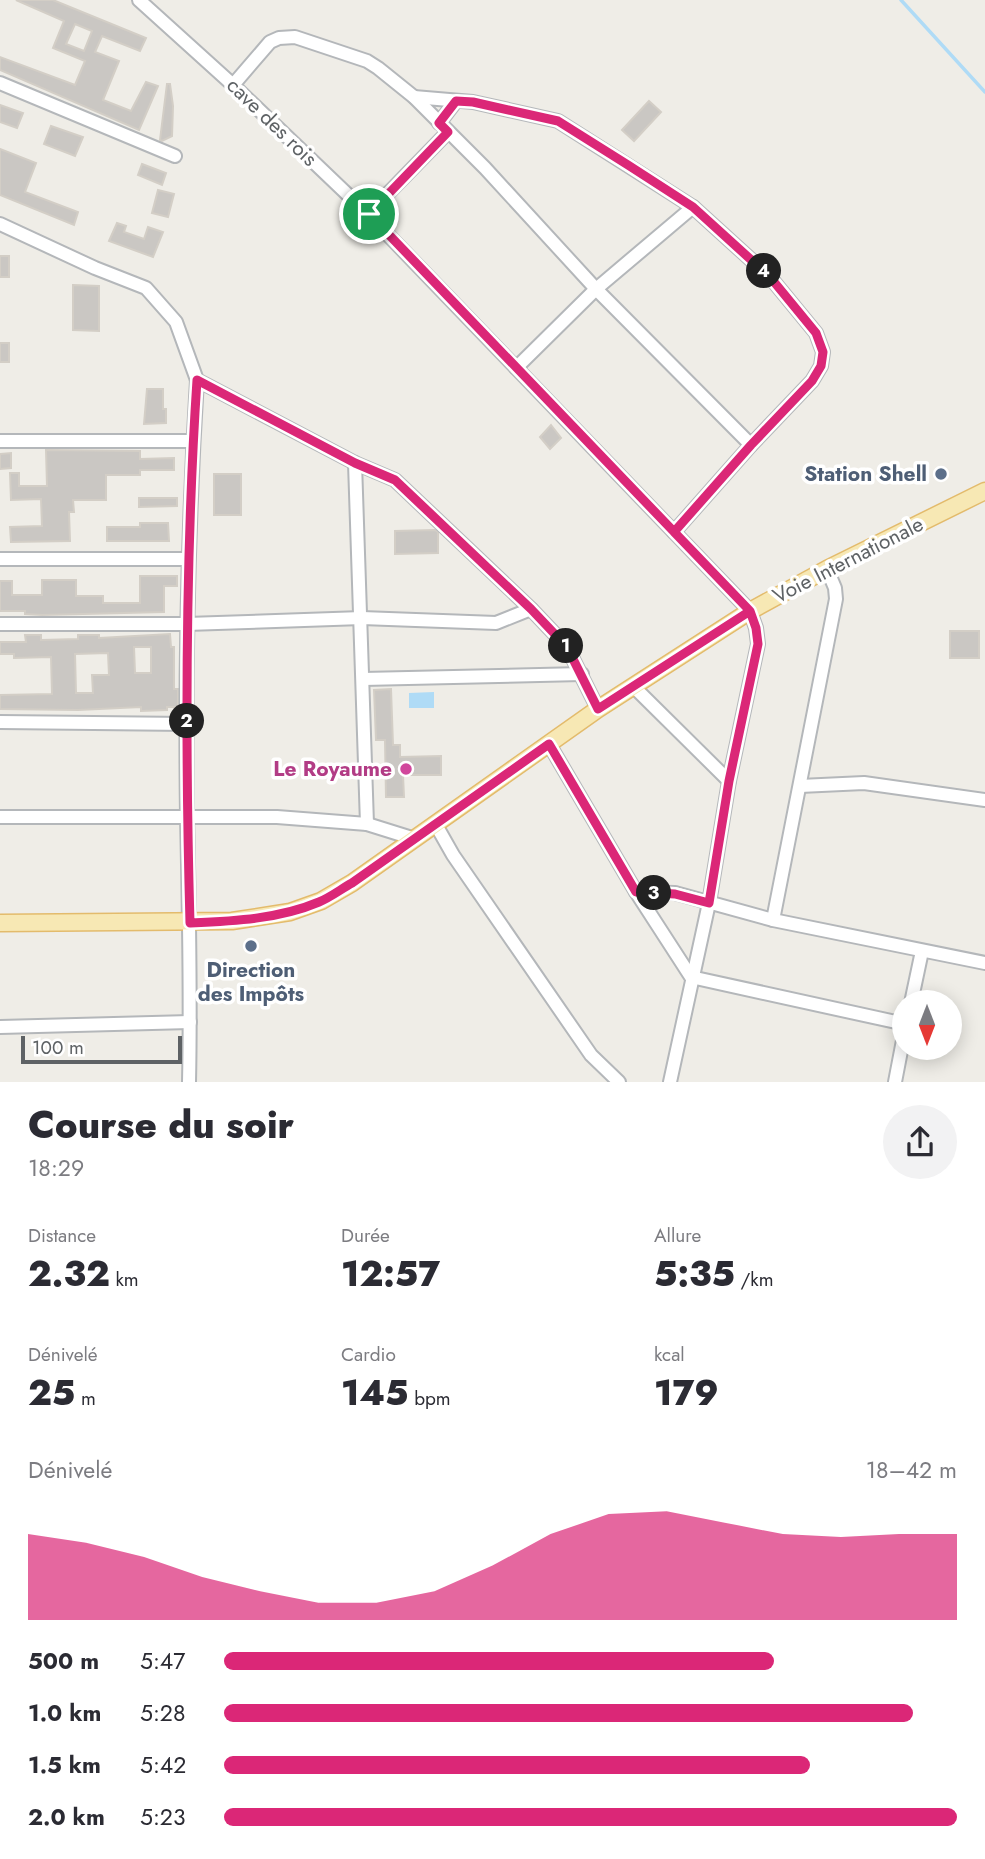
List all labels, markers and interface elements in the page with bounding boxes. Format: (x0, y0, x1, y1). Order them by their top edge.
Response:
street label: cave des rois (220, 71, 324, 173)
pin (339, 184, 399, 244)
icon: arrive (350, 195, 388, 233)
pin: 4 (746, 254, 782, 288)
text: 4 (757, 257, 770, 284)
place label: Station Shell (804, 459, 927, 489)
marker: Station Shell (933, 466, 949, 482)
street label: Voie Internationale (768, 509, 929, 611)
pin: 1 (548, 628, 584, 664)
text: 1 (561, 632, 570, 659)
pin: 2 (170, 704, 204, 738)
text: 2 (180, 707, 193, 734)
place label: Le Royaume (273, 754, 392, 784)
marker: Le Royaume (398, 761, 414, 777)
pin: 3 (636, 876, 672, 910)
text: 3 (648, 879, 659, 906)
marker: Direction des Impôts (243, 938, 259, 954)
place label: Direction des Impôts (198, 955, 305, 1009)
north arrow (892, 990, 962, 1060)
map controls (892, 990, 962, 1060)
scale bar (21, 1033, 182, 1065)
text: 100 m (32, 1034, 84, 1061)
text: Course du soir (28, 1097, 294, 1152)
button: share (883, 1105, 957, 1179)
text: 18:29 (28, 1151, 84, 1185)
text: Distance (28, 1222, 96, 1249)
text: Durée (341, 1222, 390, 1249)
text: Allure (654, 1222, 701, 1249)
text: 2.32 (28, 1249, 110, 1299)
text: 12:57 (341, 1249, 440, 1299)
text: 5:35 (654, 1249, 735, 1299)
text: km (110, 1266, 139, 1293)
text: /km (735, 1266, 774, 1293)
text: Dénivelé (28, 1341, 98, 1368)
text: Cardio (341, 1341, 396, 1368)
text: kcal (654, 1341, 685, 1368)
text: 25 (28, 1368, 75, 1418)
text: 145 (341, 1368, 408, 1418)
text: 179 (654, 1368, 719, 1418)
text: m (75, 1385, 96, 1412)
text: bpm (408, 1385, 451, 1412)
text: Dénivelé (28, 1453, 112, 1487)
text: 18–42 m (866, 1453, 957, 1487)
text: 500 m (28, 1644, 99, 1678)
text: 5:47 (140, 1644, 185, 1678)
text: 1.0 km (28, 1696, 101, 1730)
text: 5:28 (140, 1696, 186, 1730)
text: 1.5 km (28, 1748, 101, 1782)
text: 5:42 (140, 1748, 186, 1782)
text: 2.0 km (28, 1800, 105, 1834)
text: 5:23 (140, 1800, 186, 1834)

